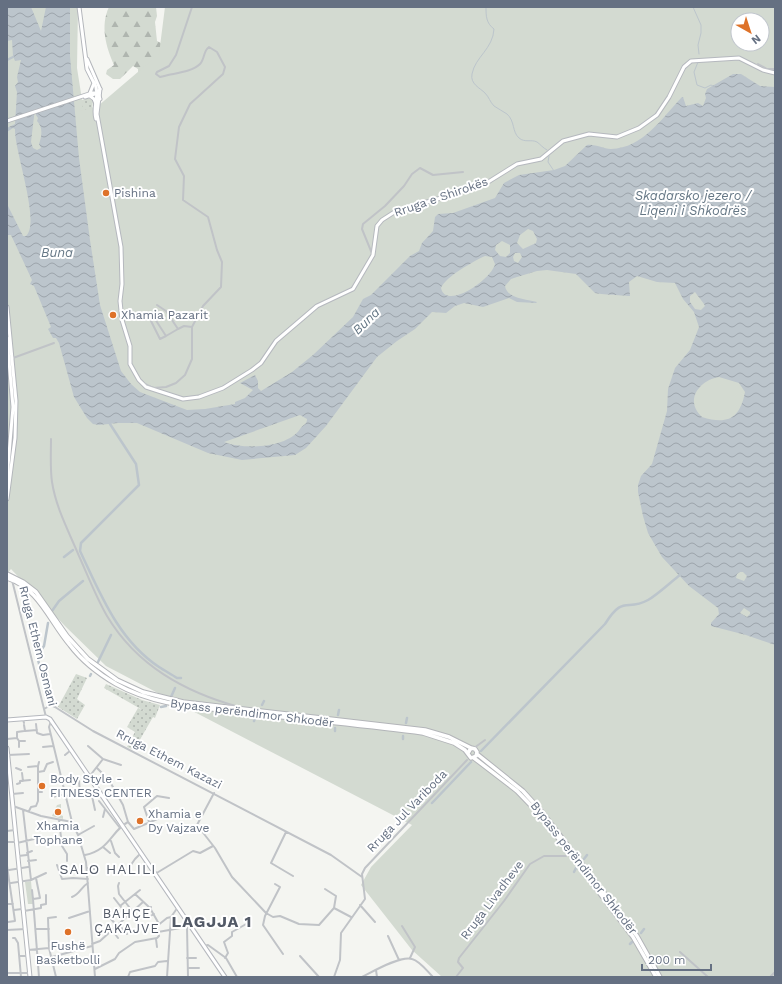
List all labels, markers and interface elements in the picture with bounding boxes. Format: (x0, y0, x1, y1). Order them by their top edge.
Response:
north arrow (730, 12, 770, 52)
text: N (749, 32, 763, 47)
street label: Rruga e Shirokës (392, 174, 490, 220)
place label: Pishina (114, 186, 156, 200)
marker: Pishina (101, 188, 111, 198)
water label: Skadarsko jezero / Liqeni i Shkodrës (635, 188, 753, 218)
water label: Buna (41, 245, 73, 260)
water label: Buna (349, 305, 383, 337)
place label: Xhamia Pazarit (121, 308, 208, 322)
marker: Xhamia Pazarit (108, 310, 118, 320)
street label: Rruga Ethem Osmani (16, 584, 60, 708)
street label: Bypass perëndimor Shkodër (169, 696, 335, 730)
street label: Rruga Ethem Kazazi (114, 726, 224, 792)
street label: Rruga Jul Variboda (364, 767, 450, 855)
place label: Body Style - FITNESS CENTER (50, 772, 152, 800)
marker: Body Style - FITNESS CENTER (37, 781, 47, 791)
street label: Bypass perëndimor Shkodër (528, 799, 640, 937)
marker: Xhamia Tophane (53, 807, 63, 817)
place label: Xhamia e Dy Vajzave (148, 807, 209, 835)
marker: Xhamia e Dy Vajzave (135, 816, 145, 826)
place label: Xhamia Tophane (33, 819, 83, 847)
street label: Rruga Livadheve (458, 858, 526, 942)
district label: SALO HALILI (60, 861, 156, 877)
district label: BAHÇE ÇAKAJVE (94, 906, 160, 936)
district label: LAGJJA 1 (172, 912, 252, 931)
marker: Fushë Basketbolli (63, 927, 73, 937)
place label: Fushë Basketbolli (36, 939, 100, 967)
scale bar (642, 946, 711, 972)
text: 200 m (648, 953, 685, 967)

